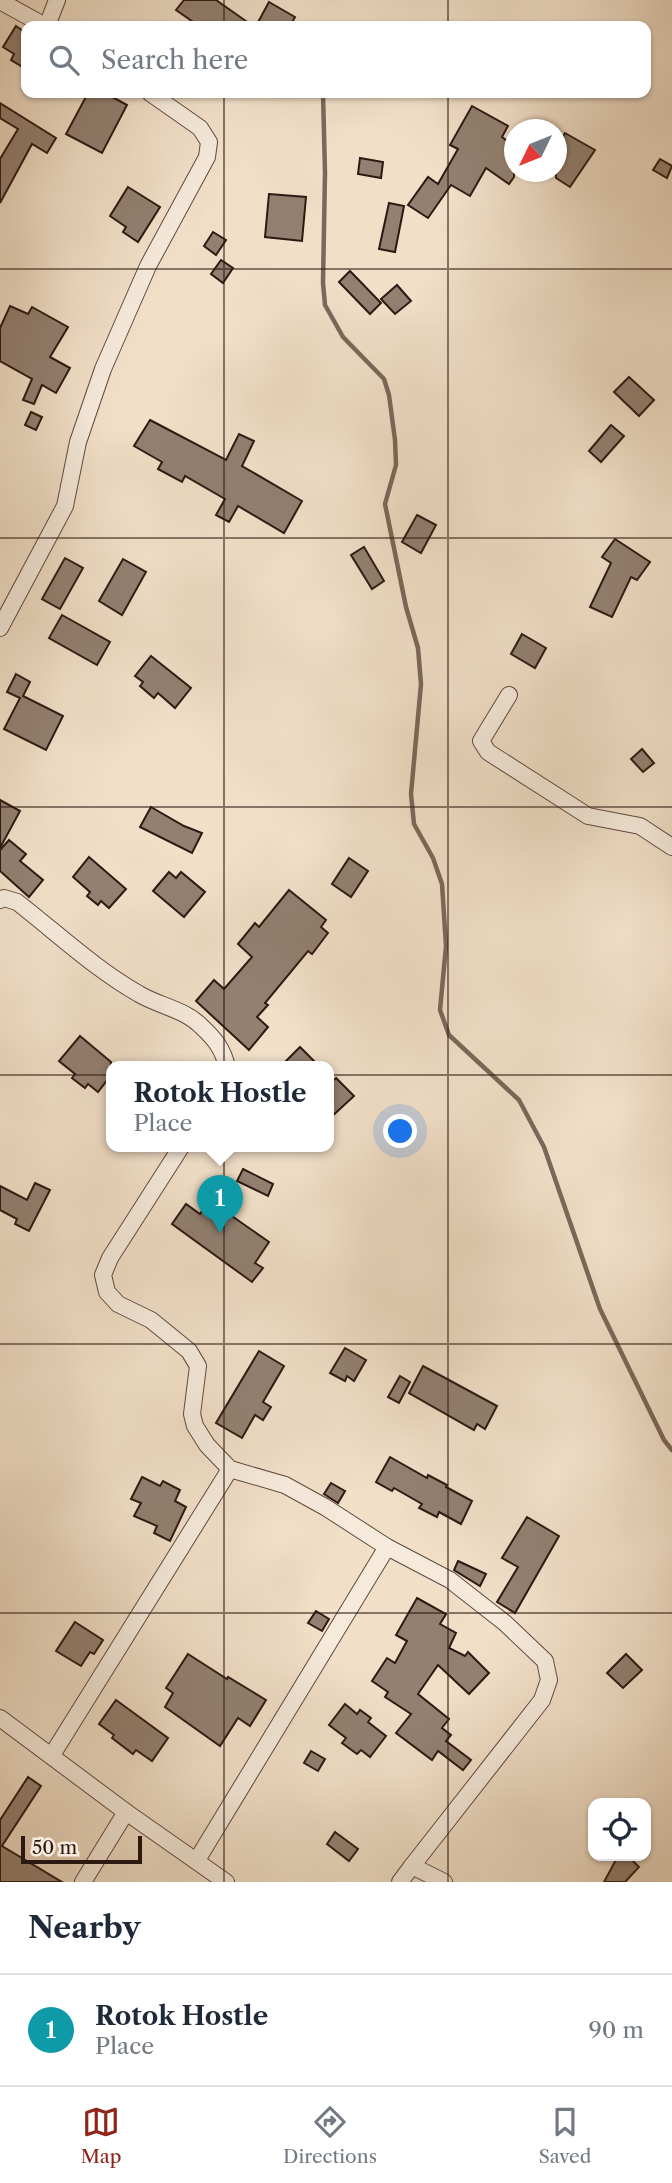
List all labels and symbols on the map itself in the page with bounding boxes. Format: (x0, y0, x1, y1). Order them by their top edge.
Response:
north arrow (504, 119, 567, 182)
your location (383, 1114, 417, 1148)
pin: 1 (197, 1175, 243, 1233)
scale bar (21, 1833, 142, 1865)

